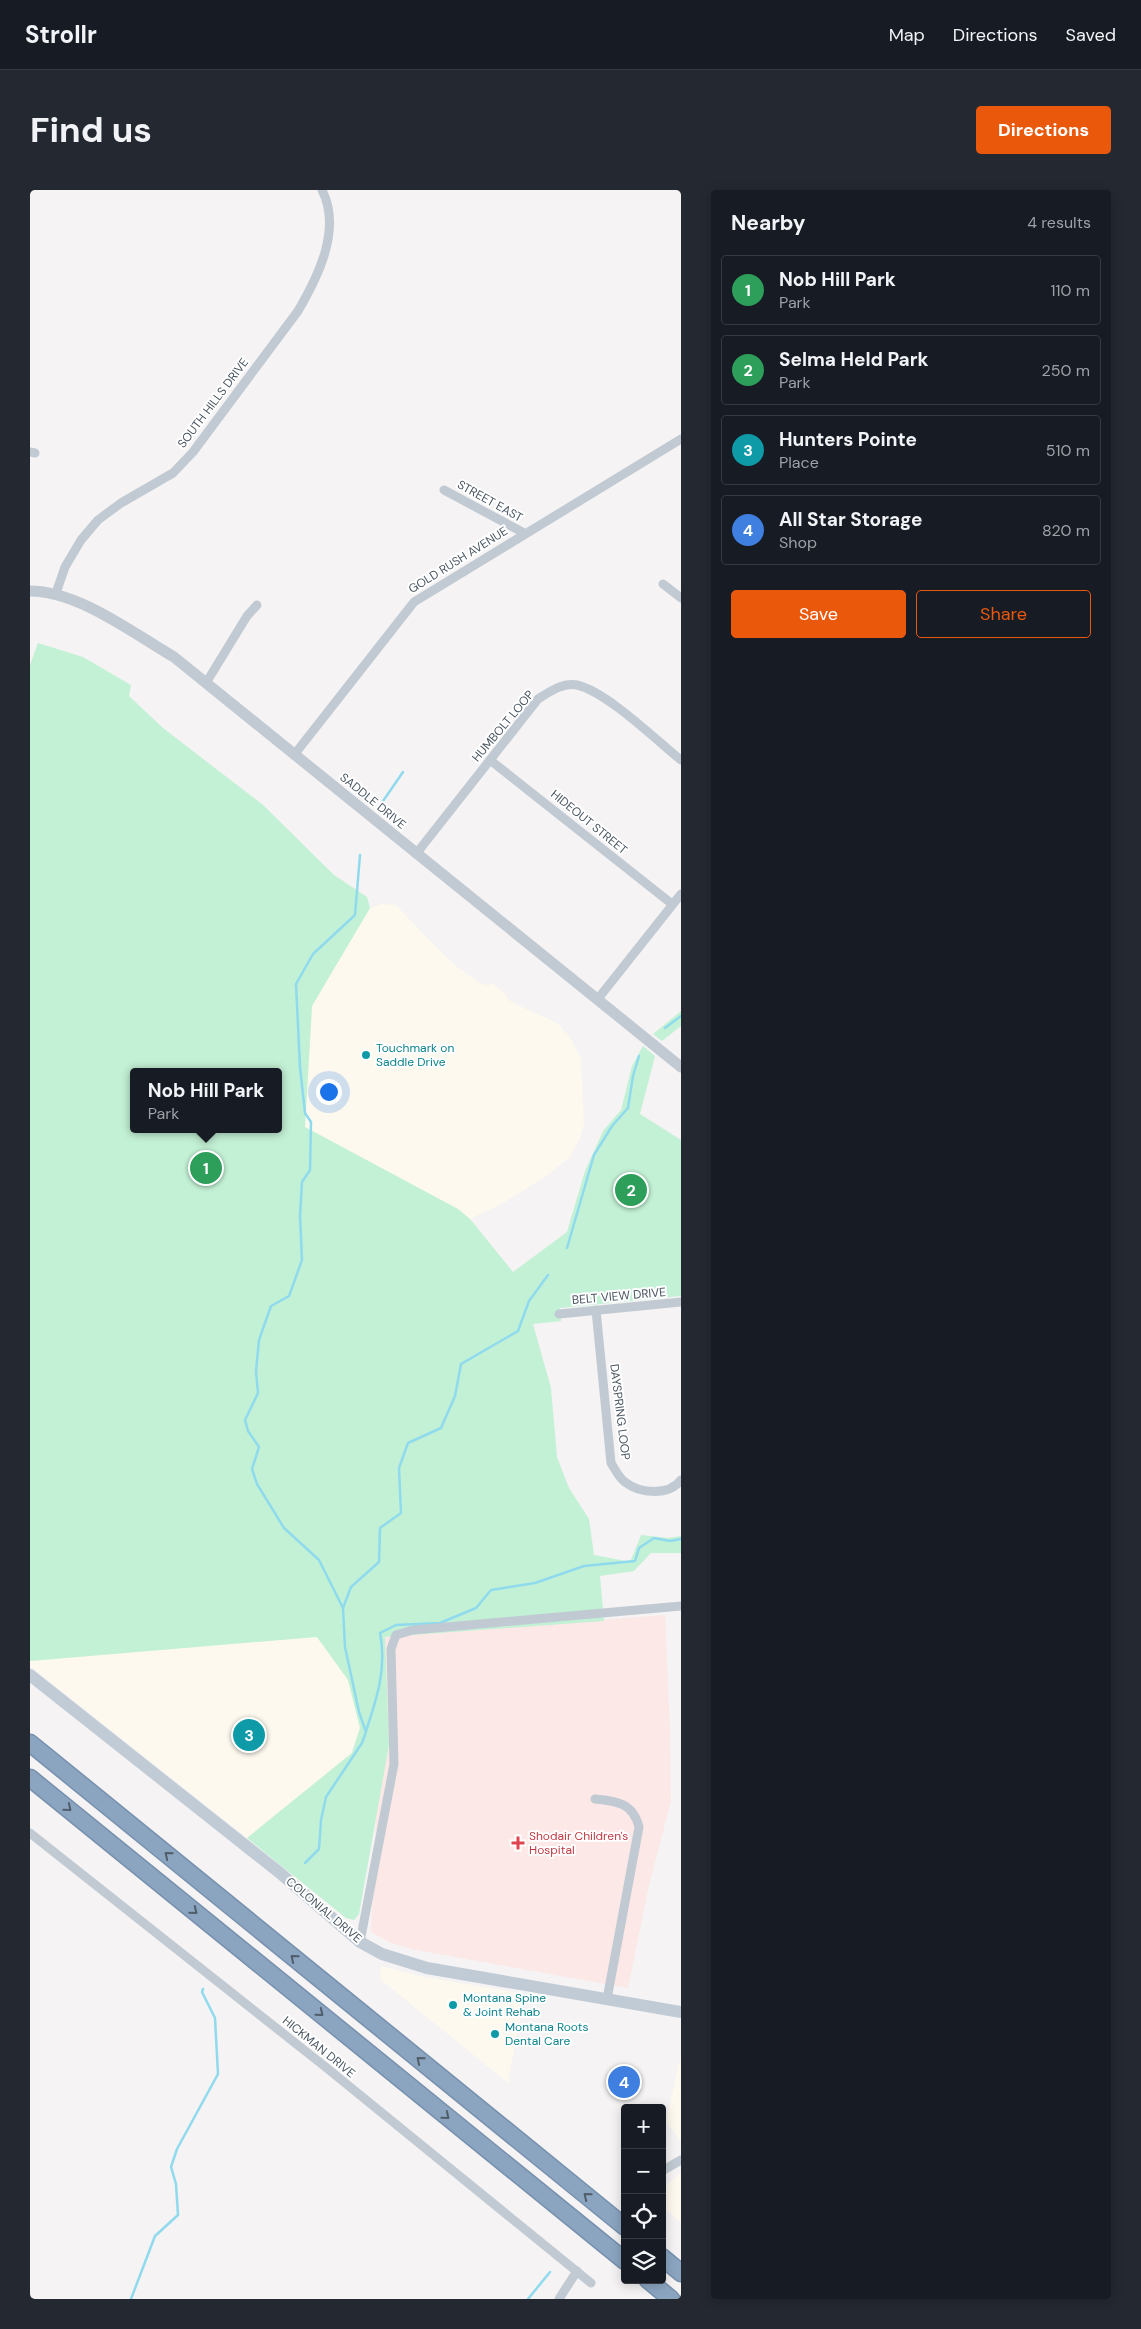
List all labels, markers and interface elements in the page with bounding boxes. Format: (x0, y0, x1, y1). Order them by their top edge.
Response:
text: Strollr (25, 19, 97, 50)
text: Map (889, 23, 925, 47)
text: Directions (953, 23, 1038, 47)
text: Saved (1066, 23, 1116, 47)
button: Directions (976, 106, 1111, 154)
text: Find us (30, 107, 152, 153)
text: Nearby (731, 209, 805, 237)
text: 4 results (1027, 212, 1091, 233)
text: Nob Hill Park (779, 267, 896, 292)
text: 1 (745, 280, 751, 301)
text: 110 m (1051, 280, 1090, 301)
text: Park (779, 292, 811, 313)
text: Selma Held Park (779, 347, 928, 372)
street label: SOUTH HILLS DRIVE (174, 355, 252, 451)
text: 2 (743, 360, 753, 381)
text: 250 m (1042, 360, 1090, 381)
text: Park (779, 372, 811, 393)
text: Hunters Pointe (779, 427, 917, 452)
text: 3 (743, 440, 753, 461)
text: 510 m (1046, 440, 1090, 461)
text: Place (779, 452, 819, 473)
street label: STREET EAST (454, 476, 526, 526)
text: All Star Storage (779, 507, 923, 532)
text: 4 (743, 520, 753, 541)
text: 820 m (1042, 520, 1090, 541)
street label: GOLD RUSH AVENUE (405, 523, 511, 597)
text: Shop (779, 532, 817, 553)
button: Save (731, 590, 906, 638)
button: Share (916, 590, 1091, 638)
street label: HUMBOLT LOOP (468, 687, 538, 765)
street label: SADDLE DRIVE (337, 769, 410, 833)
street label: HIDEOUT STREET (547, 786, 631, 858)
place label: Touchmark on Saddle Drive (376, 1040, 454, 1070)
marker: Touchmark on Saddle Drive (360, 1049, 372, 1061)
popup (130, 1068, 282, 1133)
text: Nob Hill Park (148, 1078, 264, 1103)
your location (316, 1079, 342, 1105)
text: Park (148, 1103, 179, 1124)
pin: 1 (190, 1149, 222, 1187)
pin: 2 (615, 1171, 647, 1209)
street label: BELT VIEW DRIVE (571, 1284, 667, 1308)
street label: DAYSPRING LOOP (606, 1363, 634, 1461)
pin: 3 (233, 1716, 265, 1754)
one-way arrow (62, 1803, 71, 1811)
place label: Shodair Children's Hospital (529, 1828, 628, 1858)
marker: Shodair Children's Hospital (511, 1836, 525, 1850)
one-way arrow (165, 1853, 174, 1861)
street label: COLONIAL DRIVE (283, 1874, 365, 1947)
one-way arrow (188, 1905, 197, 1913)
one-way arrow (291, 1955, 300, 1963)
place label: Montana Spine & Joint Rehab (463, 1990, 546, 2020)
marker: Montana Spine & Joint Rehab (447, 1999, 459, 2011)
one-way arrow (314, 2008, 323, 2016)
street label: HICKMAN DRIVE (279, 2013, 359, 2081)
place label: Montana Roots Dental Care (505, 2019, 588, 2049)
marker: Montana Roots Dental Care (489, 2028, 501, 2040)
one-way arrow (417, 2058, 426, 2066)
pin: 4 (608, 2063, 640, 2101)
map controls (621, 2104, 666, 2284)
button: + (621, 2104, 666, 2149)
one-way arrow (440, 2110, 449, 2118)
button: − (621, 2149, 666, 2194)
one-way arrow (584, 2194, 593, 2202)
button: locate (621, 2194, 666, 2239)
button: layers (621, 2239, 666, 2284)

